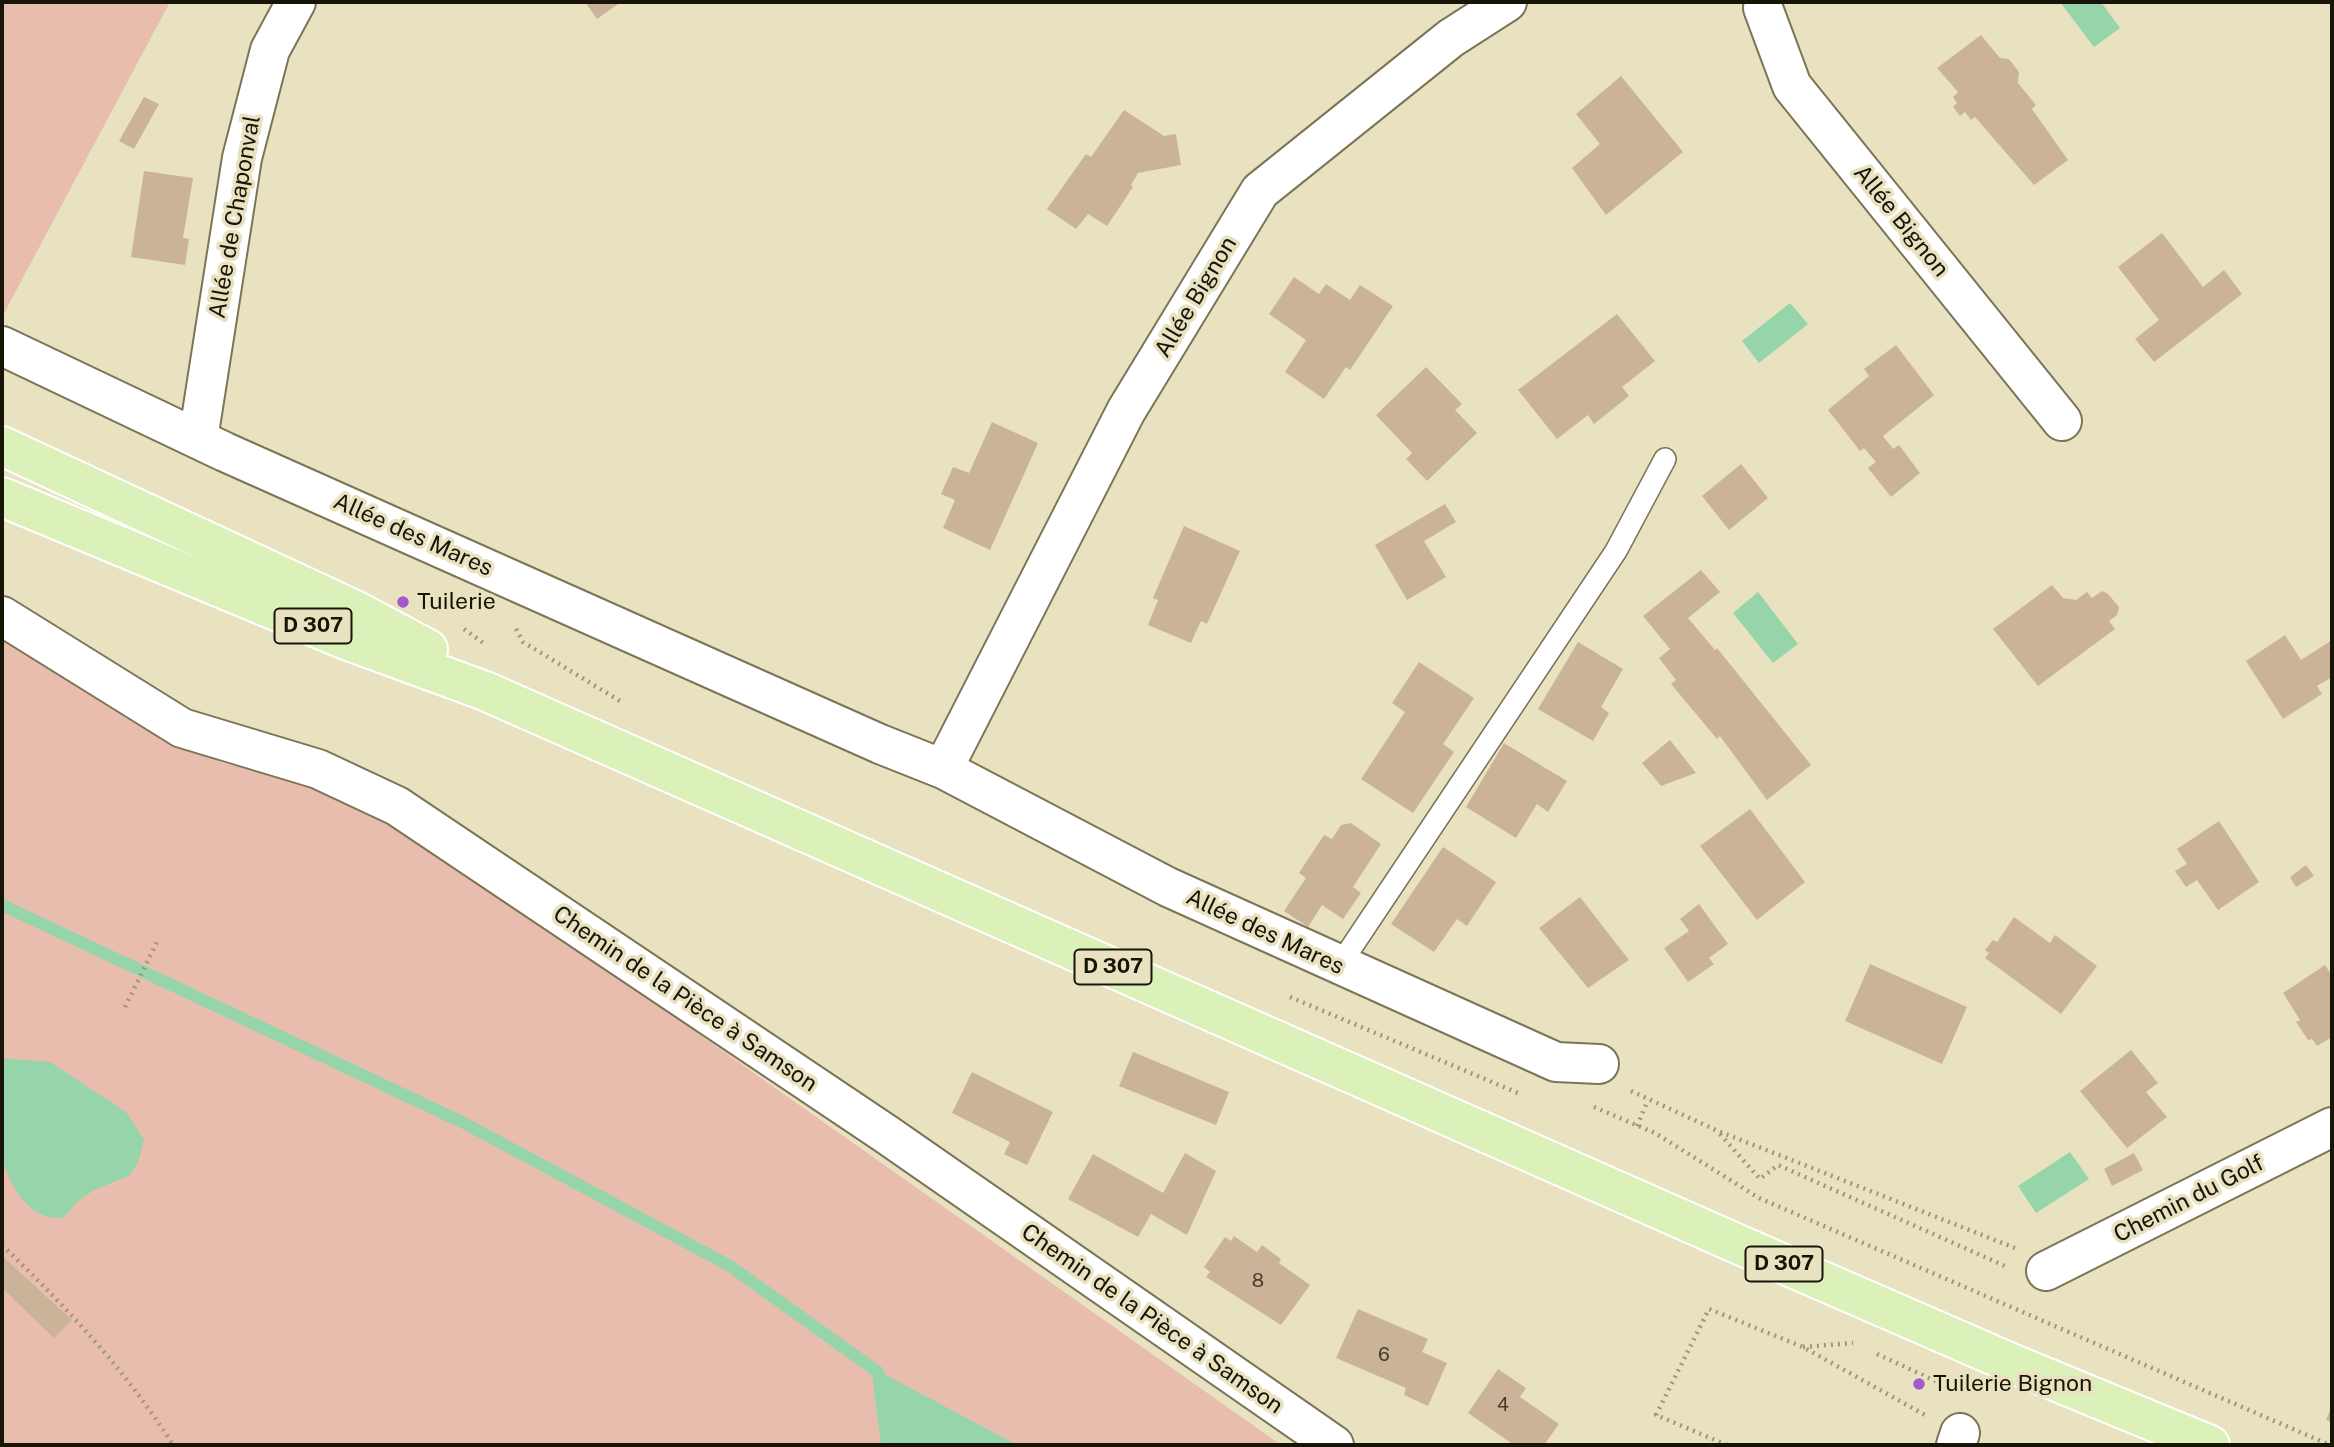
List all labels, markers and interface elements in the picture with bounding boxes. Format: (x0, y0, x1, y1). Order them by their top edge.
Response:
street label: Allée de Chaponval (204, 113, 266, 321)
street label: Allée Bignon (1848, 159, 1954, 283)
street label: Allée Bignon (1149, 232, 1243, 362)
street label: Allée des Mares (329, 488, 497, 582)
place label: Tuilerie (417, 588, 496, 616)
marker: Tuilerie (395, 594, 411, 610)
road number: D 307 (274, 608, 352, 644)
street label: Allée des Mares (1182, 883, 1348, 981)
street label: Chemin de la Pièce à Samson (548, 900, 822, 1098)
road number: D 307 (1074, 950, 1152, 984)
street label: Chemin du Golf (2109, 1149, 2269, 1249)
street label: Chemin de la Pièce à Samson (1016, 1218, 1288, 1420)
road number: D 307 (1746, 1246, 1823, 1282)
house number: 8 (1252, 1270, 1264, 1292)
house number: 6 (1378, 1344, 1390, 1366)
place label: Tuilerie Bignon (1933, 1370, 2092, 1398)
marker: Tuilerie Bignon (1911, 1376, 1927, 1392)
house number: 4 (1497, 1394, 1509, 1416)

